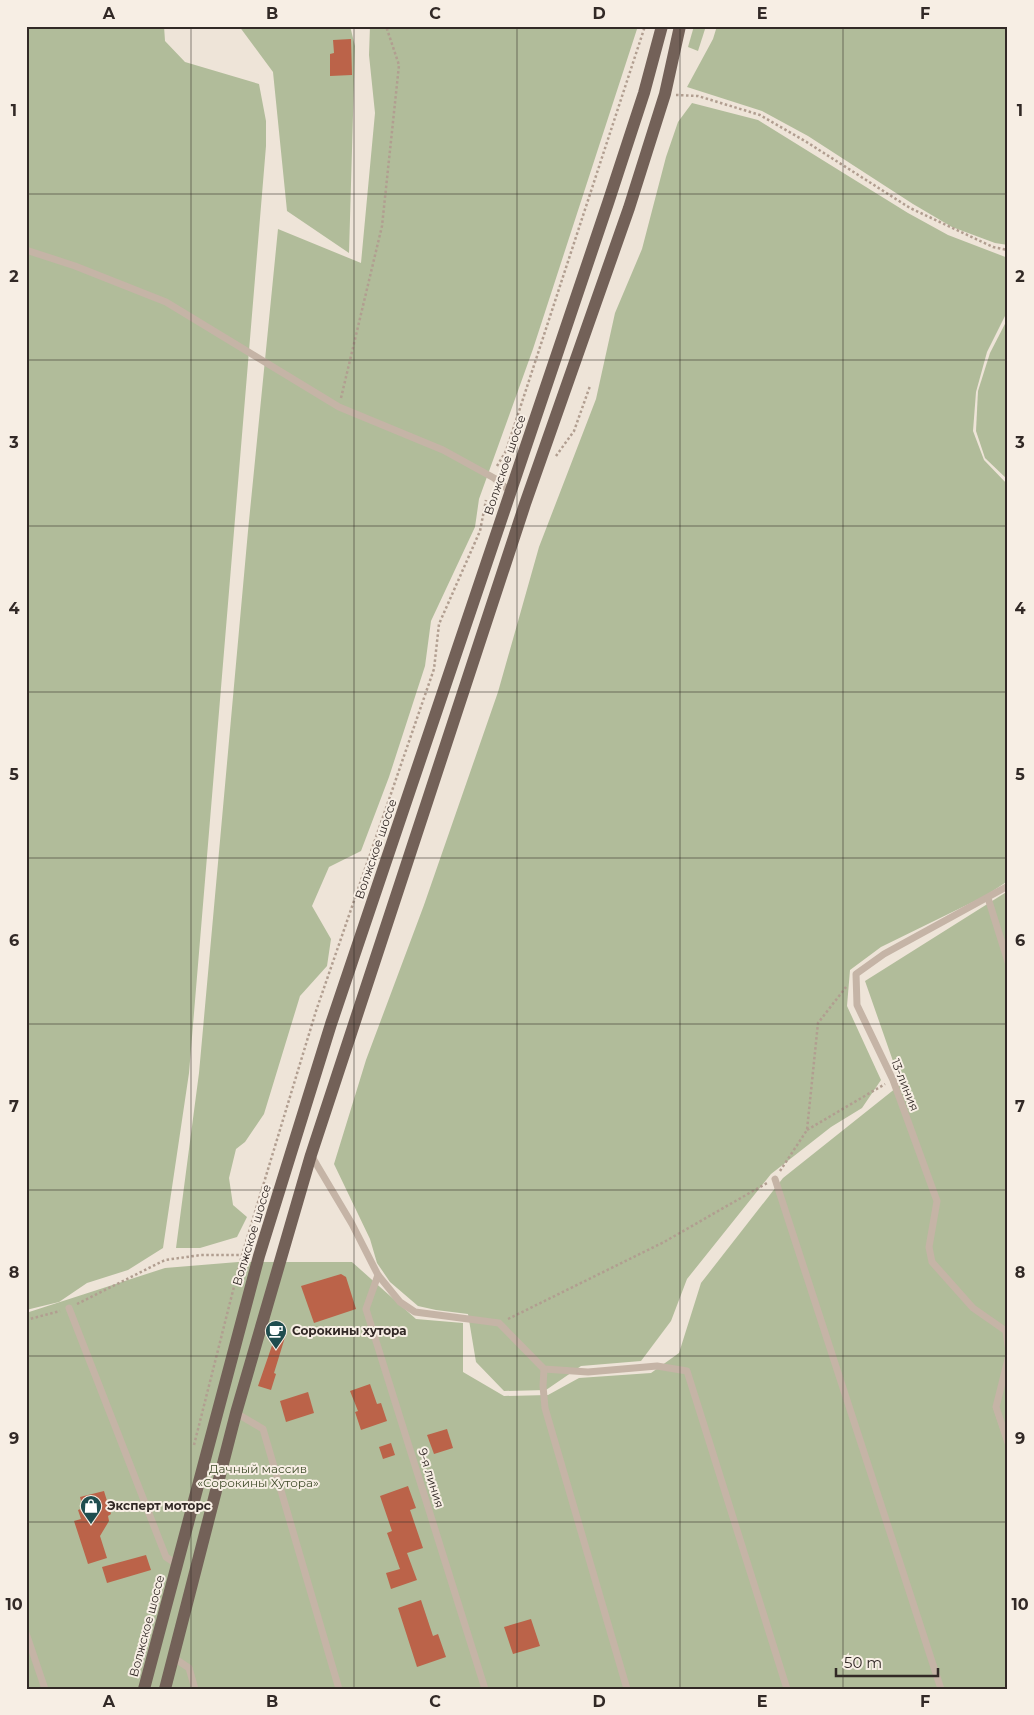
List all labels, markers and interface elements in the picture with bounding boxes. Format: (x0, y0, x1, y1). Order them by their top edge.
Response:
text: A (102, 4, 116, 23)
text: B (266, 4, 278, 23)
text: C (429, 4, 441, 23)
text: D (592, 4, 606, 23)
text: E (757, 4, 767, 23)
text: F (920, 4, 930, 23)
text: 1 (11, 101, 17, 120)
text: 1 (1017, 101, 1023, 120)
text: 2 (9, 267, 19, 286)
text: 2 (1015, 267, 1025, 286)
street label: Волжское шоссе (480, 413, 529, 517)
text: 3 (8, 433, 19, 452)
text: 3 (1014, 433, 1025, 452)
text: 4 (8, 599, 20, 618)
text: 4 (1014, 599, 1026, 618)
text: 5 (9, 765, 19, 784)
text: 5 (1015, 765, 1025, 784)
street label: Волжское шоссе (351, 797, 400, 901)
text: 6 (9, 931, 19, 950)
text: 6 (1015, 931, 1025, 950)
street label: 13-линия (888, 1056, 923, 1113)
text: 7 (9, 1097, 19, 1116)
text: 7 (1015, 1097, 1025, 1116)
street label: Волжское шоссе (229, 1182, 274, 1287)
text: 8 (9, 1263, 19, 1282)
text: 8 (1015, 1263, 1025, 1282)
cafe icon: Сорокины хутора (264, 1319, 288, 1350)
place label: Сорокины хутора (292, 1323, 407, 1338)
text: 9 (9, 1429, 19, 1448)
text: 9 (1015, 1429, 1025, 1448)
street label: 9-я линия (415, 1446, 448, 1510)
park label: Дачный массив «Сорокины Хутора» (197, 1461, 319, 1490)
shop icon: Эксперт моторс (79, 1494, 103, 1525)
place label: Эксперт моторс (107, 1498, 211, 1513)
street label: Волжское шоссе (126, 1573, 167, 1679)
text: 10 (5, 1595, 23, 1614)
text: 10 (1011, 1595, 1029, 1614)
scale bar (836, 1645, 939, 1677)
text: 50 m (844, 1653, 882, 1672)
text: A (102, 1692, 116, 1711)
text: B (266, 1692, 278, 1711)
text: C (429, 1692, 441, 1711)
text: D (592, 1692, 606, 1711)
text: E (757, 1692, 767, 1711)
text: F (920, 1692, 930, 1711)

